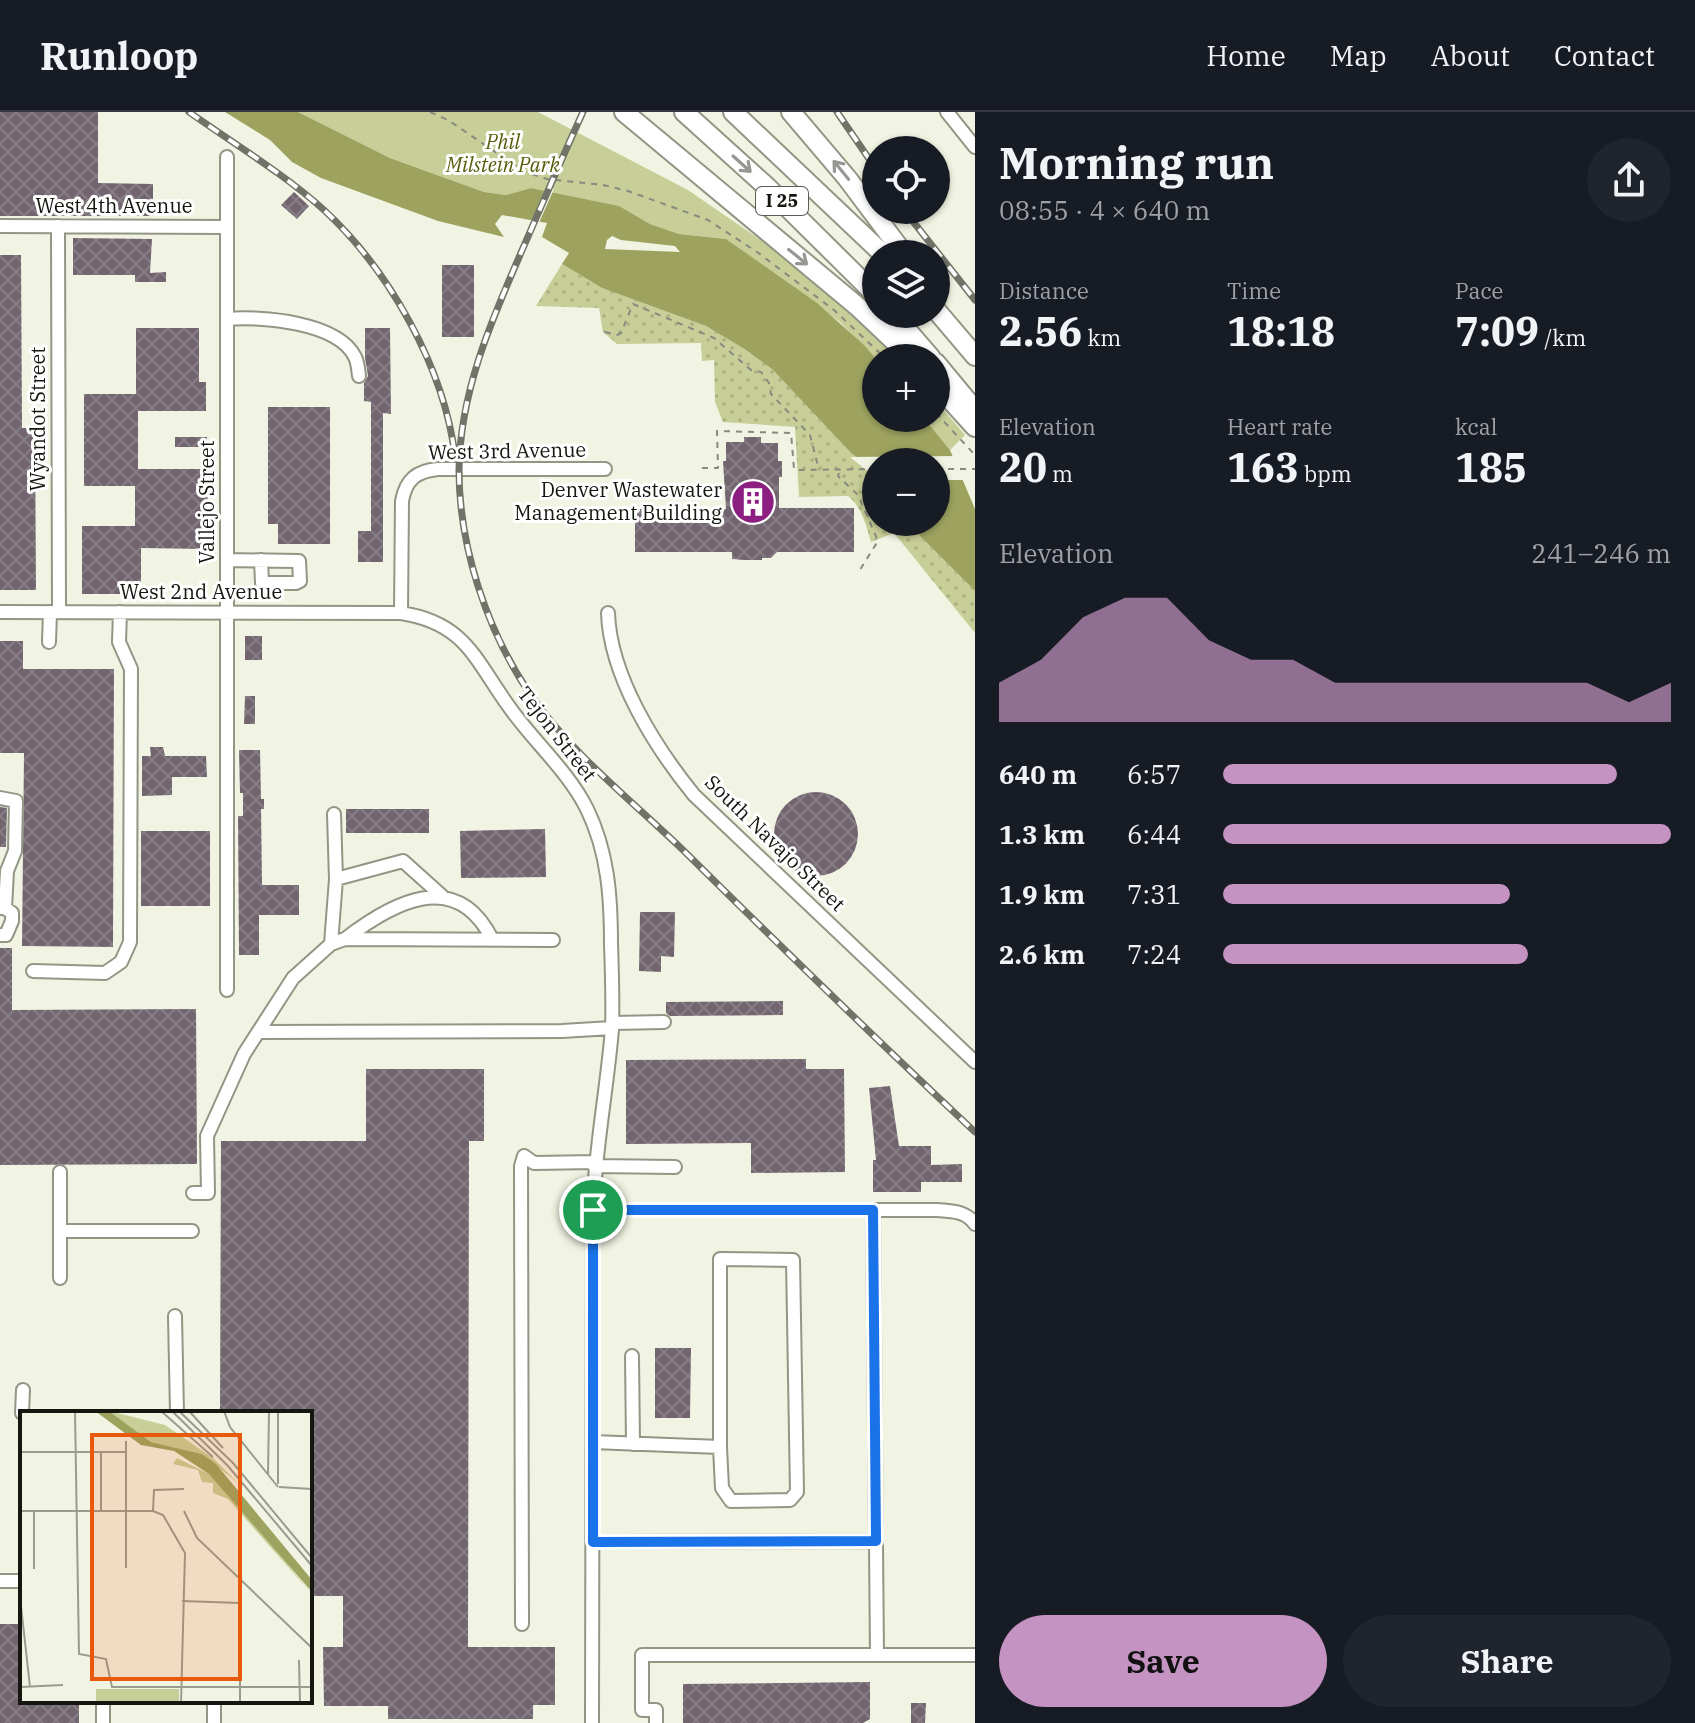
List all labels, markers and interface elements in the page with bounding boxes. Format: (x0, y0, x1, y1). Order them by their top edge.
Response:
text: Runloop (40, 31, 198, 80)
text: Home (1206, 37, 1286, 74)
text: Map (1330, 37, 1387, 74)
text: About (1431, 37, 1510, 74)
text: Contact (1554, 37, 1655, 74)
park label: Phil Milstein Park (445, 128, 560, 178)
text: Morning run (999, 134, 1274, 191)
map controls (862, 136, 950, 536)
button: locate (862, 136, 950, 224)
button: share (1587, 138, 1671, 222)
one-way arrow (732, 155, 752, 173)
one-way arrow (832, 160, 849, 181)
road number: I 25 (756, 187, 808, 215)
street label: West 4th Avenue (36, 192, 192, 219)
text: 08:55 · 4 × 640 m (999, 193, 1210, 227)
button: layers (862, 240, 950, 328)
one-way arrow (787, 248, 808, 266)
text: Distance (999, 276, 1089, 305)
text: Time (1227, 276, 1281, 305)
text: Pace (1455, 276, 1503, 305)
text: 2.56 (999, 305, 1082, 357)
text: 18:18 (1227, 305, 1335, 357)
text: 7:09 (1455, 305, 1539, 357)
text: km (1082, 323, 1121, 352)
text: /km (1539, 323, 1586, 352)
button: + (862, 344, 950, 432)
street label: Wyandot Street (24, 347, 51, 491)
text: Elevation (999, 412, 1096, 441)
text: Heart rate (1227, 412, 1332, 441)
text: kcal (1455, 412, 1497, 441)
street label: West 3rd Avenue (428, 436, 586, 465)
street label: Vallejo Street (193, 440, 220, 564)
text: 20 (999, 441, 1047, 493)
text: 163 (1227, 441, 1299, 493)
text: 185 (1455, 441, 1527, 493)
button: − (862, 448, 950, 536)
text: m (1047, 459, 1073, 488)
text: bpm (1299, 459, 1352, 488)
place label: Denver Wastewater Management Building (514, 476, 722, 526)
building icon: Denver Wastewater Management Building (729, 478, 777, 526)
text: Elevation (999, 536, 1114, 570)
text: 241–246 m (1531, 536, 1671, 570)
street label: West 2nd Avenue (120, 578, 282, 605)
street label: Tejon Street (512, 681, 603, 787)
text: 640 m (999, 757, 1077, 791)
text: 6:57 (1127, 757, 1181, 791)
street label: South Navajo Street (699, 769, 851, 917)
text: 1.3 km (999, 817, 1085, 851)
text: 6:44 (1127, 817, 1181, 851)
text: 1.9 km (999, 877, 1085, 911)
text: 7:31 (1127, 877, 1181, 911)
text: 2.6 km (999, 937, 1085, 971)
text: 7:24 (1127, 937, 1181, 971)
pin (559, 1176, 627, 1244)
icon: arrive (571, 1188, 615, 1232)
inset map (20, 1411, 312, 1703)
button: Save (999, 1615, 1327, 1707)
button: Share (1343, 1615, 1671, 1707)

